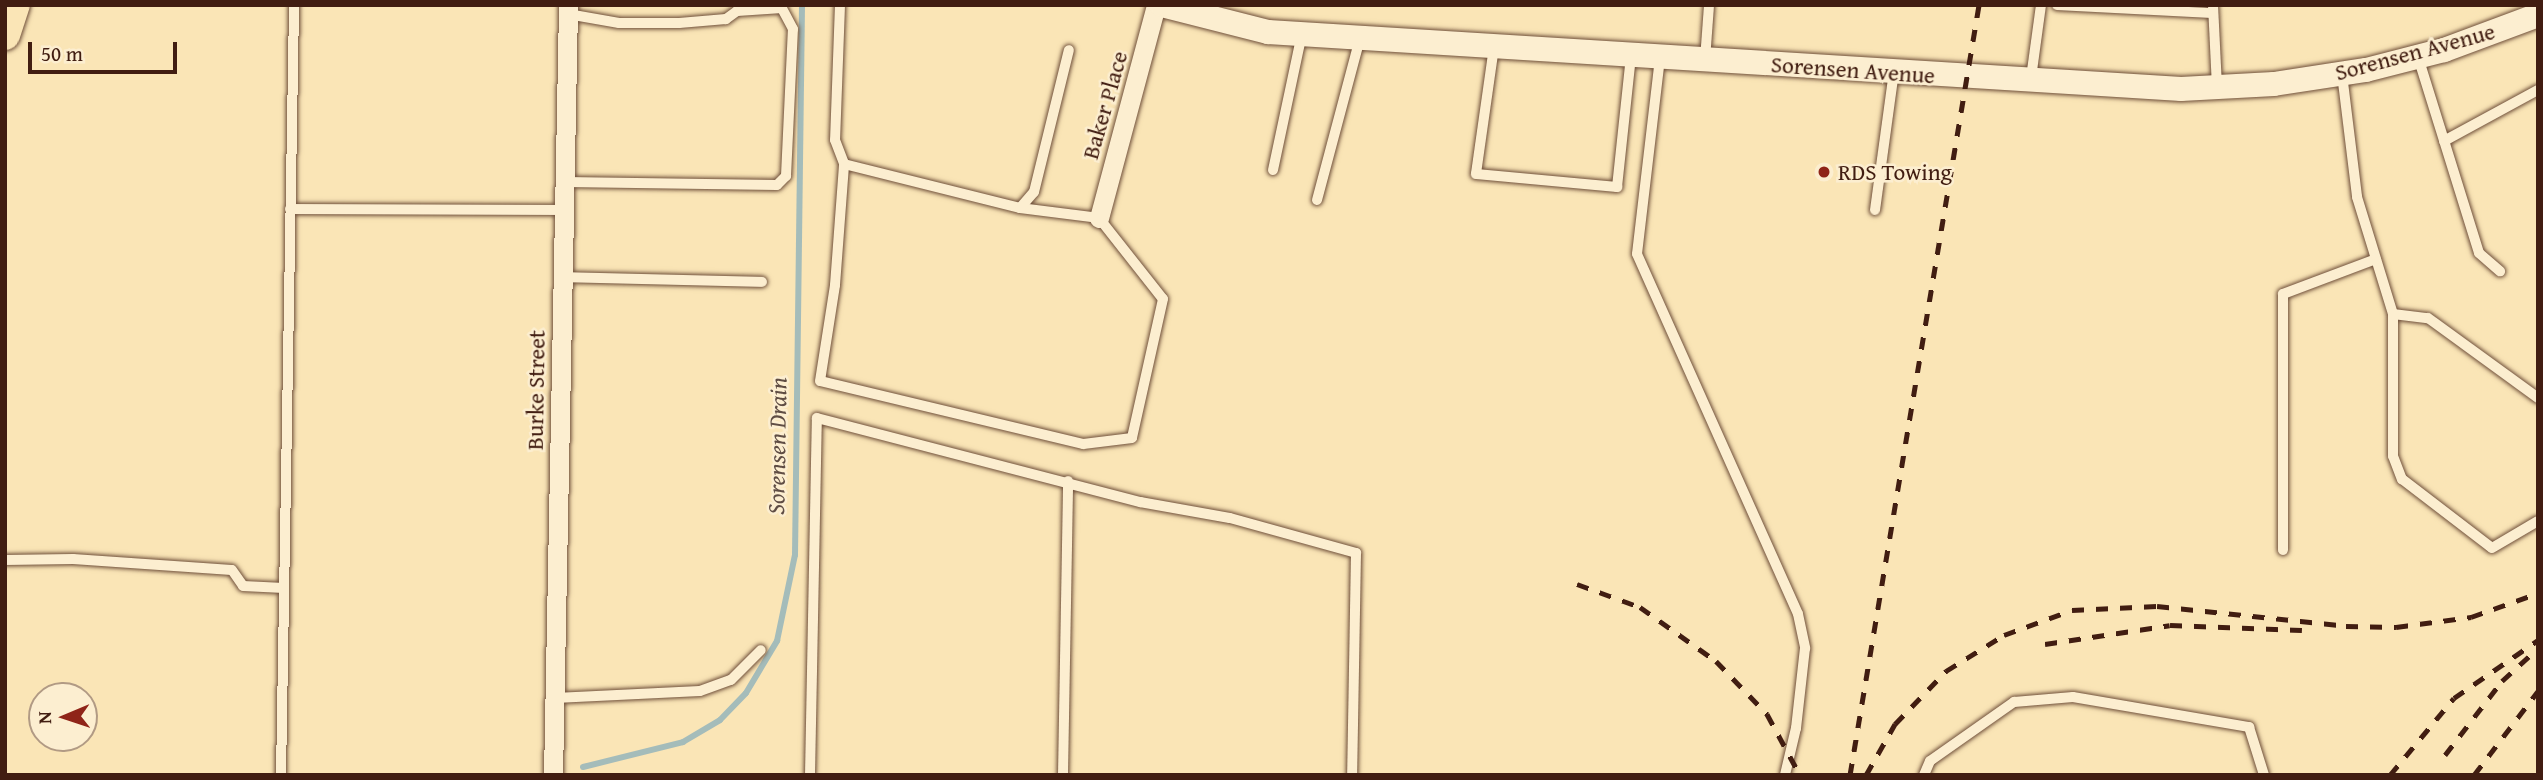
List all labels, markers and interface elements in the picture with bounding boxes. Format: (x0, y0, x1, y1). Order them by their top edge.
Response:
street label: Sorensen Avenue (2332, 17, 2498, 87)
scale bar (32, 28, 180, 72)
text: 50 m (41, 38, 83, 69)
street label: Baker Place (1076, 48, 1134, 162)
street label: Sorensen Avenue (1770, 51, 1936, 89)
place label: RDS Towing (1838, 158, 1952, 186)
marker: RDS Towing (1816, 164, 1832, 180)
street label: Burke Street (521, 330, 551, 450)
water label: Sorensen Drain (761, 377, 793, 515)
north arrow (28, 682, 98, 752)
text: N (30, 711, 58, 725)

